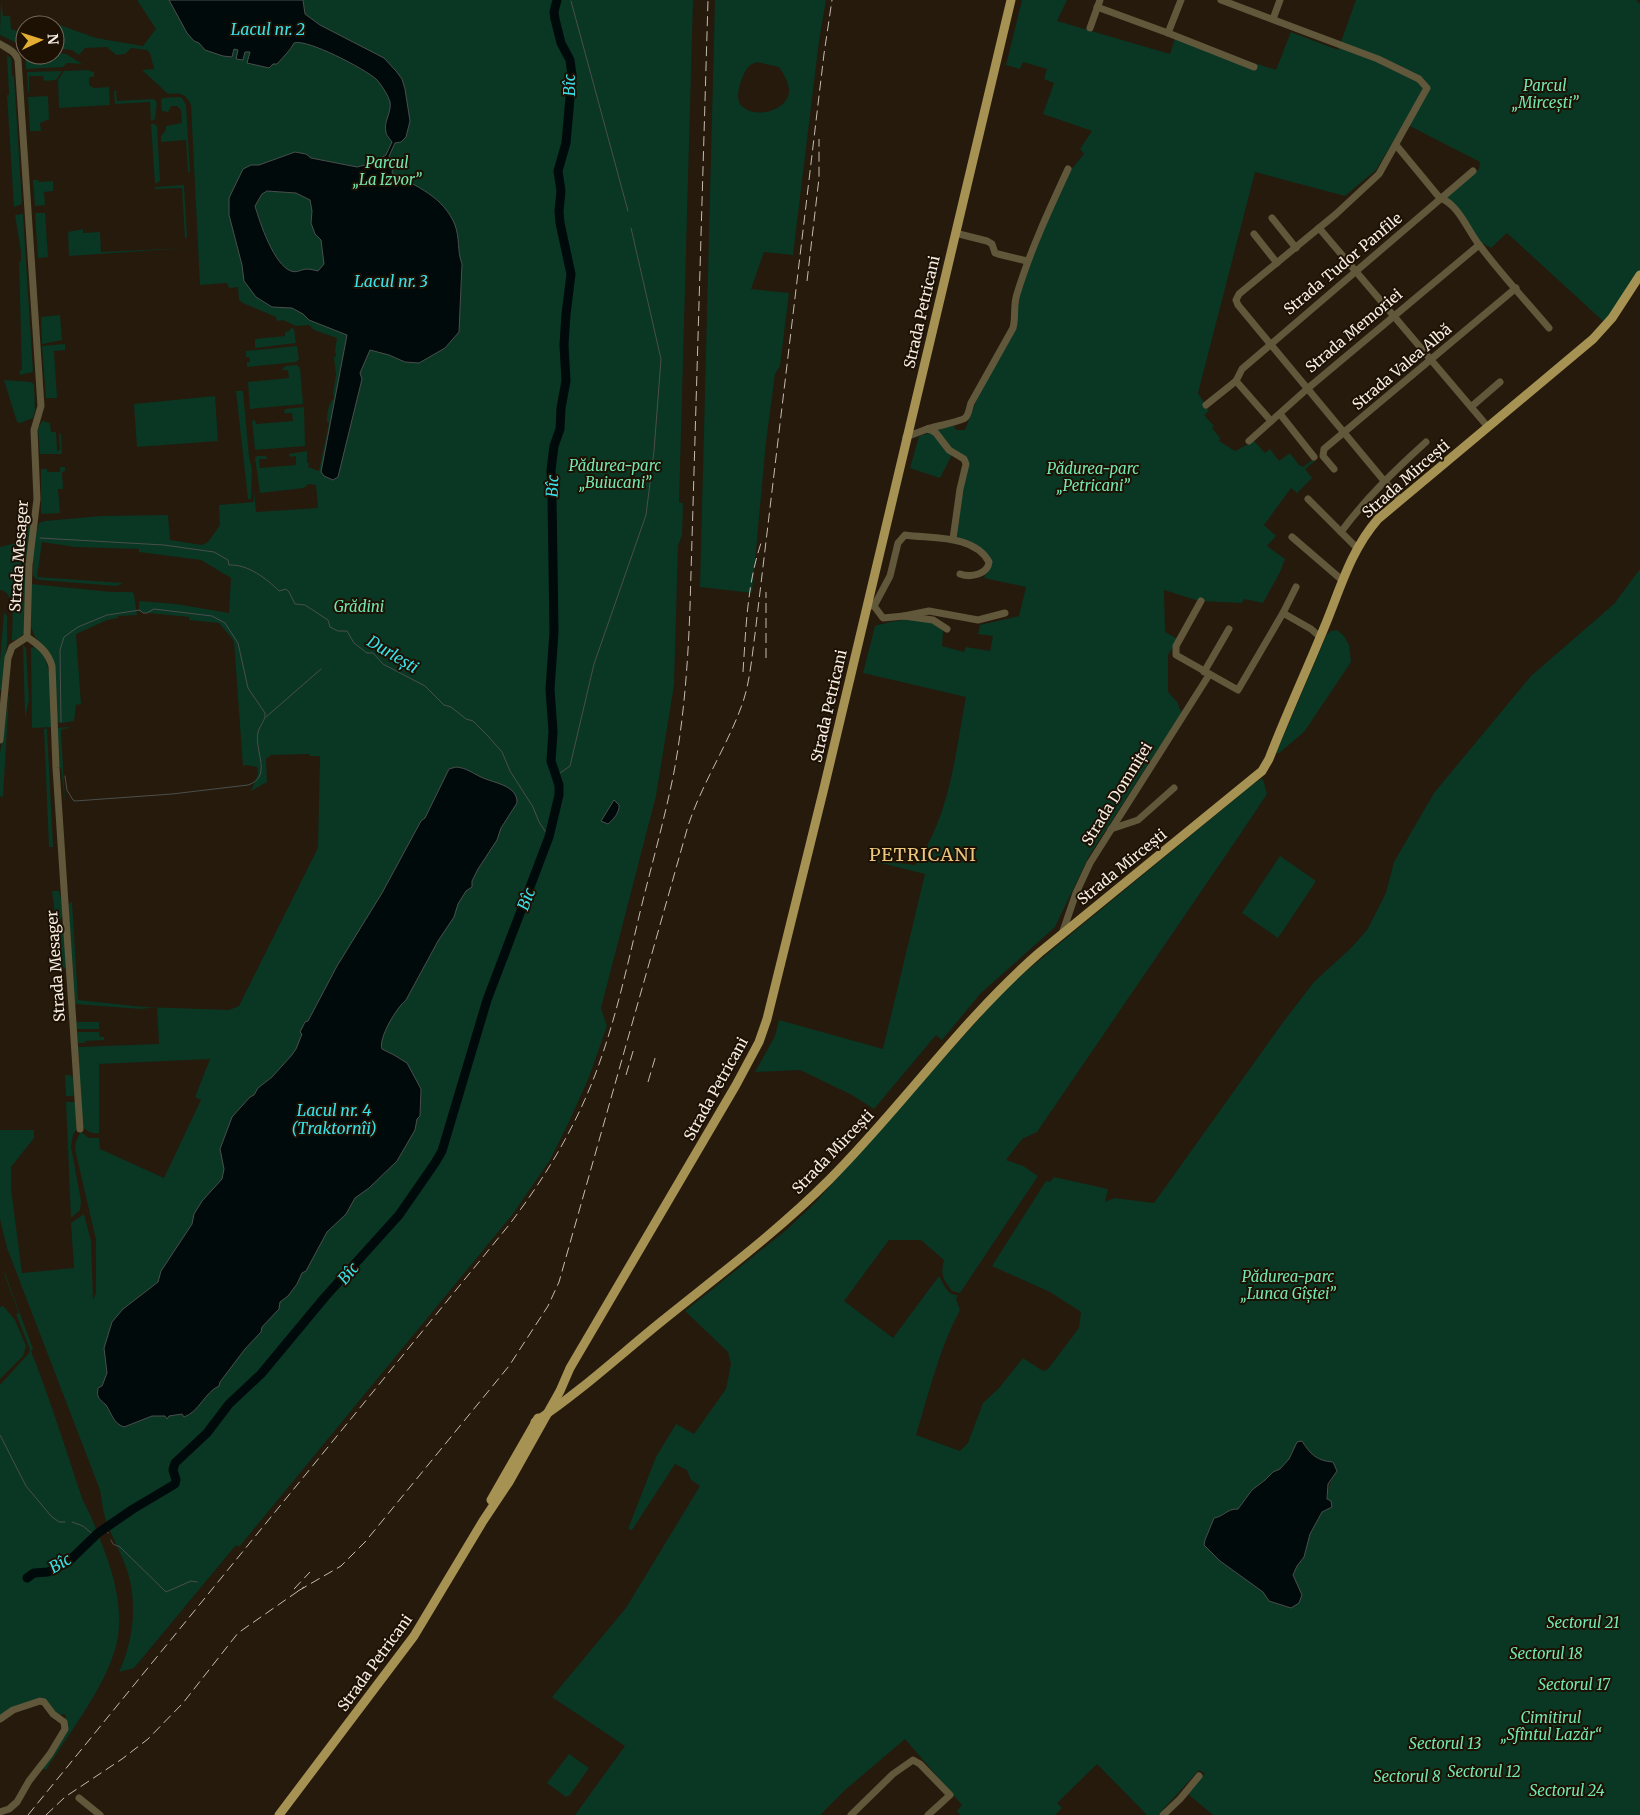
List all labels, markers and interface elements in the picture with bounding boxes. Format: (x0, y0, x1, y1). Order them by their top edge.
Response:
north arrow (15, 15, 65, 65)
water label: Lacul nr. 2 (231, 19, 305, 39)
text: N (44, 33, 62, 45)
water label: Bîc (559, 73, 579, 96)
park label: Parcul „Mircești” (1512, 76, 1580, 113)
park label: Parcul „La Izvor” (353, 153, 422, 189)
street label: Strada Tudor Panfile (1280, 208, 1406, 319)
street label: Strada Petricani (899, 253, 944, 370)
water label: Lacul nr. 3 (354, 271, 428, 291)
street label: Strada Memoriei (1301, 285, 1406, 377)
street label: Strada Valea Albă (1348, 319, 1455, 414)
street label: Strada Mircești (1358, 435, 1454, 523)
park label: Pădurea-parc „Buiucani” (569, 456, 661, 492)
park label: Pădurea-parc „Petricani” (1047, 459, 1139, 495)
water label: Bîc (542, 474, 562, 498)
street label: Strada Mesager (5, 499, 32, 612)
park label: Grădini (334, 597, 384, 616)
water label: Durlești (362, 630, 423, 678)
street label: Strada Petricani (806, 647, 851, 764)
street label: Strada Domniței (1077, 738, 1157, 849)
street label: Strada Mircești (1073, 825, 1171, 909)
district label: PETRICANI (869, 843, 977, 866)
water label: Bîc (513, 884, 540, 913)
street label: Strada Mesager (42, 909, 69, 1023)
street label: Strada Petricani (679, 1034, 752, 1144)
water label: Lacul nr. 4 (Traktornîi) (291, 1100, 377, 1138)
street label: Strada Mircești (788, 1105, 878, 1198)
water label: Bîc (333, 1257, 363, 1288)
park label: Pădurea-parc „Lunca Gîștei” (1240, 1267, 1337, 1304)
water label: Bîc (45, 1548, 75, 1577)
street label: Strada Petricani (333, 1610, 416, 1715)
park label: Sectorul 21 (1546, 1613, 1620, 1632)
park label: Sectorul 18 (1510, 1644, 1583, 1663)
park label: Sectorul 17 (1538, 1675, 1611, 1694)
park label: Cimitirul „Sfîntul Lazăr“ (1500, 1708, 1602, 1744)
park label: Sectorul 13 (1409, 1734, 1481, 1753)
park label: Sectorul 12 (1447, 1762, 1521, 1781)
park label: Sectorul 8 (1374, 1767, 1441, 1786)
park label: Sectorul 24 (1529, 1781, 1605, 1800)

